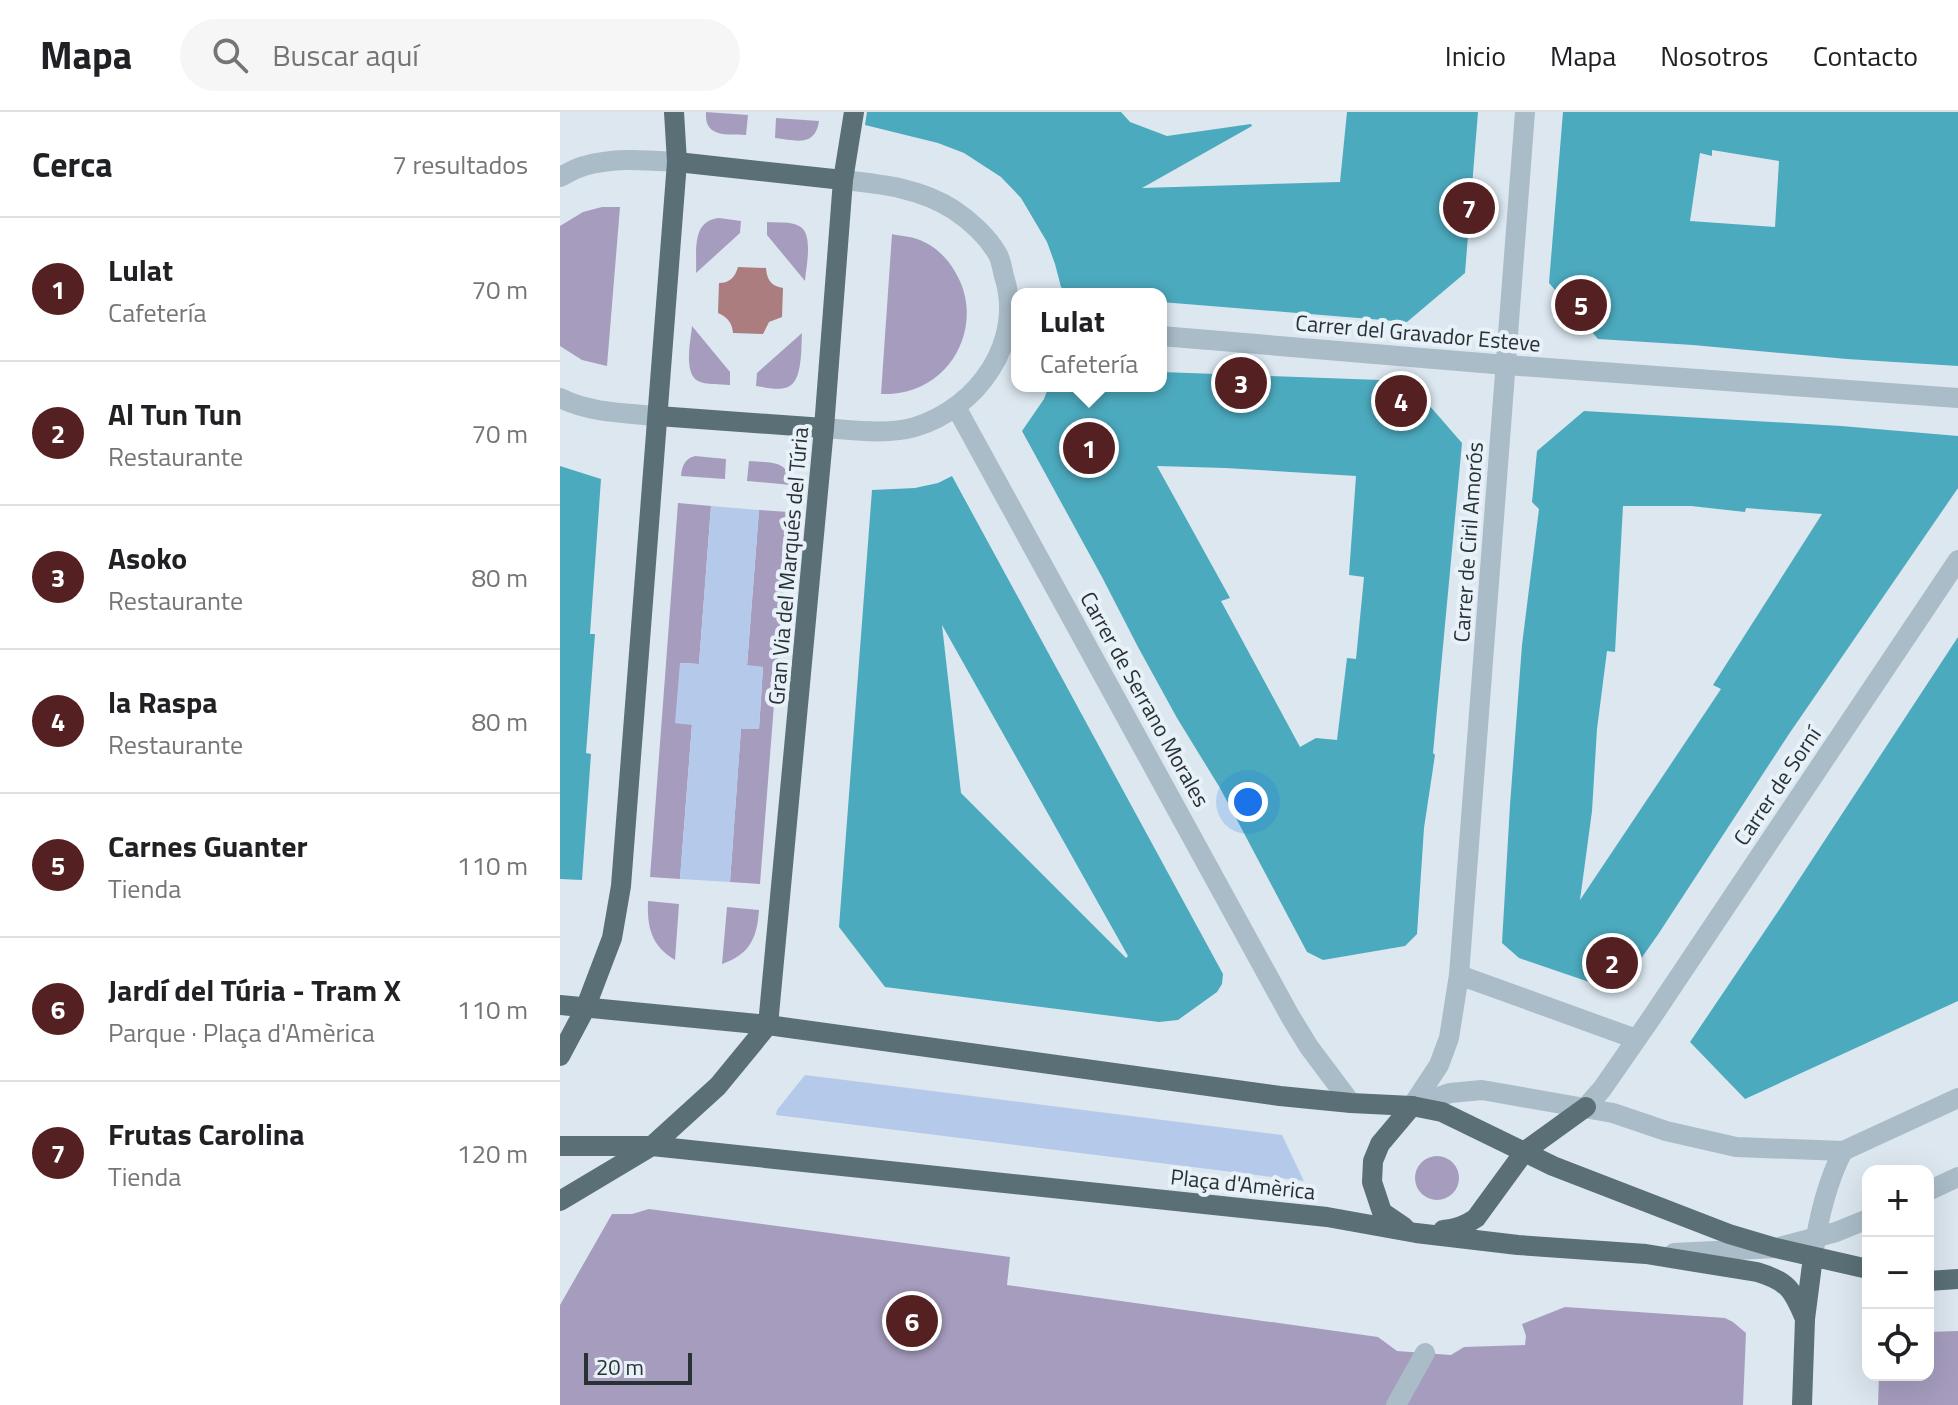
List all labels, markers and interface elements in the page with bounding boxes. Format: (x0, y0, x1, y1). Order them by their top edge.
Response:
search box (180, 19, 740, 91)
text: Mapa (40, 26, 132, 84)
text: Buscar aquí (272, 32, 419, 78)
icon: search (208, 33, 252, 77)
text: Inicio (1445, 34, 1506, 77)
text: Mapa (1550, 34, 1616, 77)
text: Nosotros (1660, 34, 1769, 77)
text: Contacto (1813, 34, 1918, 77)
text: Cerca (32, 138, 113, 190)
text: 7 resultados (392, 145, 528, 184)
pin: 7 (1443, 178, 1495, 238)
text: Lulat (108, 247, 173, 293)
text: 1 (51, 270, 65, 309)
text: 70 m (471, 270, 528, 309)
pin: 5 (1555, 275, 1607, 335)
popup (1011, 288, 1167, 392)
text: Cafetería (108, 293, 207, 332)
text: Lulat (1040, 298, 1105, 344)
street label: Carrer del Gravador Esteve (1294, 305, 1542, 361)
text: Cafetería (1040, 344, 1138, 383)
pin: 3 (1215, 353, 1267, 413)
pin: 4 (1375, 371, 1427, 431)
text: Al Tun Tun (108, 391, 242, 437)
text: 2 (51, 414, 65, 453)
text: 70 m (471, 414, 528, 453)
pin: 1 (1063, 418, 1115, 478)
street label: Gran Via del Marqués del Túria (759, 426, 817, 706)
text: Restaurante (108, 437, 243, 476)
street label: Carrer de Ciril Amorós (1444, 441, 1492, 643)
text: Asoko (108, 535, 187, 581)
text: 3 (51, 558, 65, 597)
text: 80 m (471, 558, 528, 597)
text: Restaurante (108, 581, 243, 620)
street label: Carrer de Serrano Morales (1072, 585, 1218, 813)
text: la Raspa (108, 679, 218, 725)
text: 4 (51, 702, 65, 741)
text: 80 m (471, 702, 528, 741)
street label: Carrer de Sorní (1725, 718, 1831, 852)
text: Restaurante (108, 725, 243, 764)
your location (1228, 782, 1268, 822)
text: Carnes Guanter (108, 823, 308, 869)
text: 5 (51, 846, 65, 885)
text: 110 m (457, 846, 528, 885)
text: Tienda (108, 869, 181, 908)
pin: 2 (1586, 933, 1638, 993)
text: Jardí del Túria - Tram X (108, 967, 401, 1013)
text: 6 (51, 990, 65, 1029)
text: 110 m (457, 990, 528, 1029)
text: Parque · Plaça d'Amèrica (108, 1013, 375, 1052)
text: Frutas Carolina (108, 1111, 305, 1157)
text: 7 (51, 1134, 65, 1173)
text: 120 m (457, 1134, 528, 1173)
text: Tienda (108, 1157, 181, 1196)
street label: Plaça d'Amèrica (1169, 1159, 1317, 1209)
map controls (1862, 1165, 1934, 1381)
button: + (1862, 1165, 1934, 1237)
button: − (1862, 1237, 1934, 1309)
pin: 6 (886, 1291, 938, 1351)
button: locate (1862, 1309, 1934, 1381)
scale bar (584, 1349, 692, 1385)
text: 20 m (596, 1350, 644, 1384)

